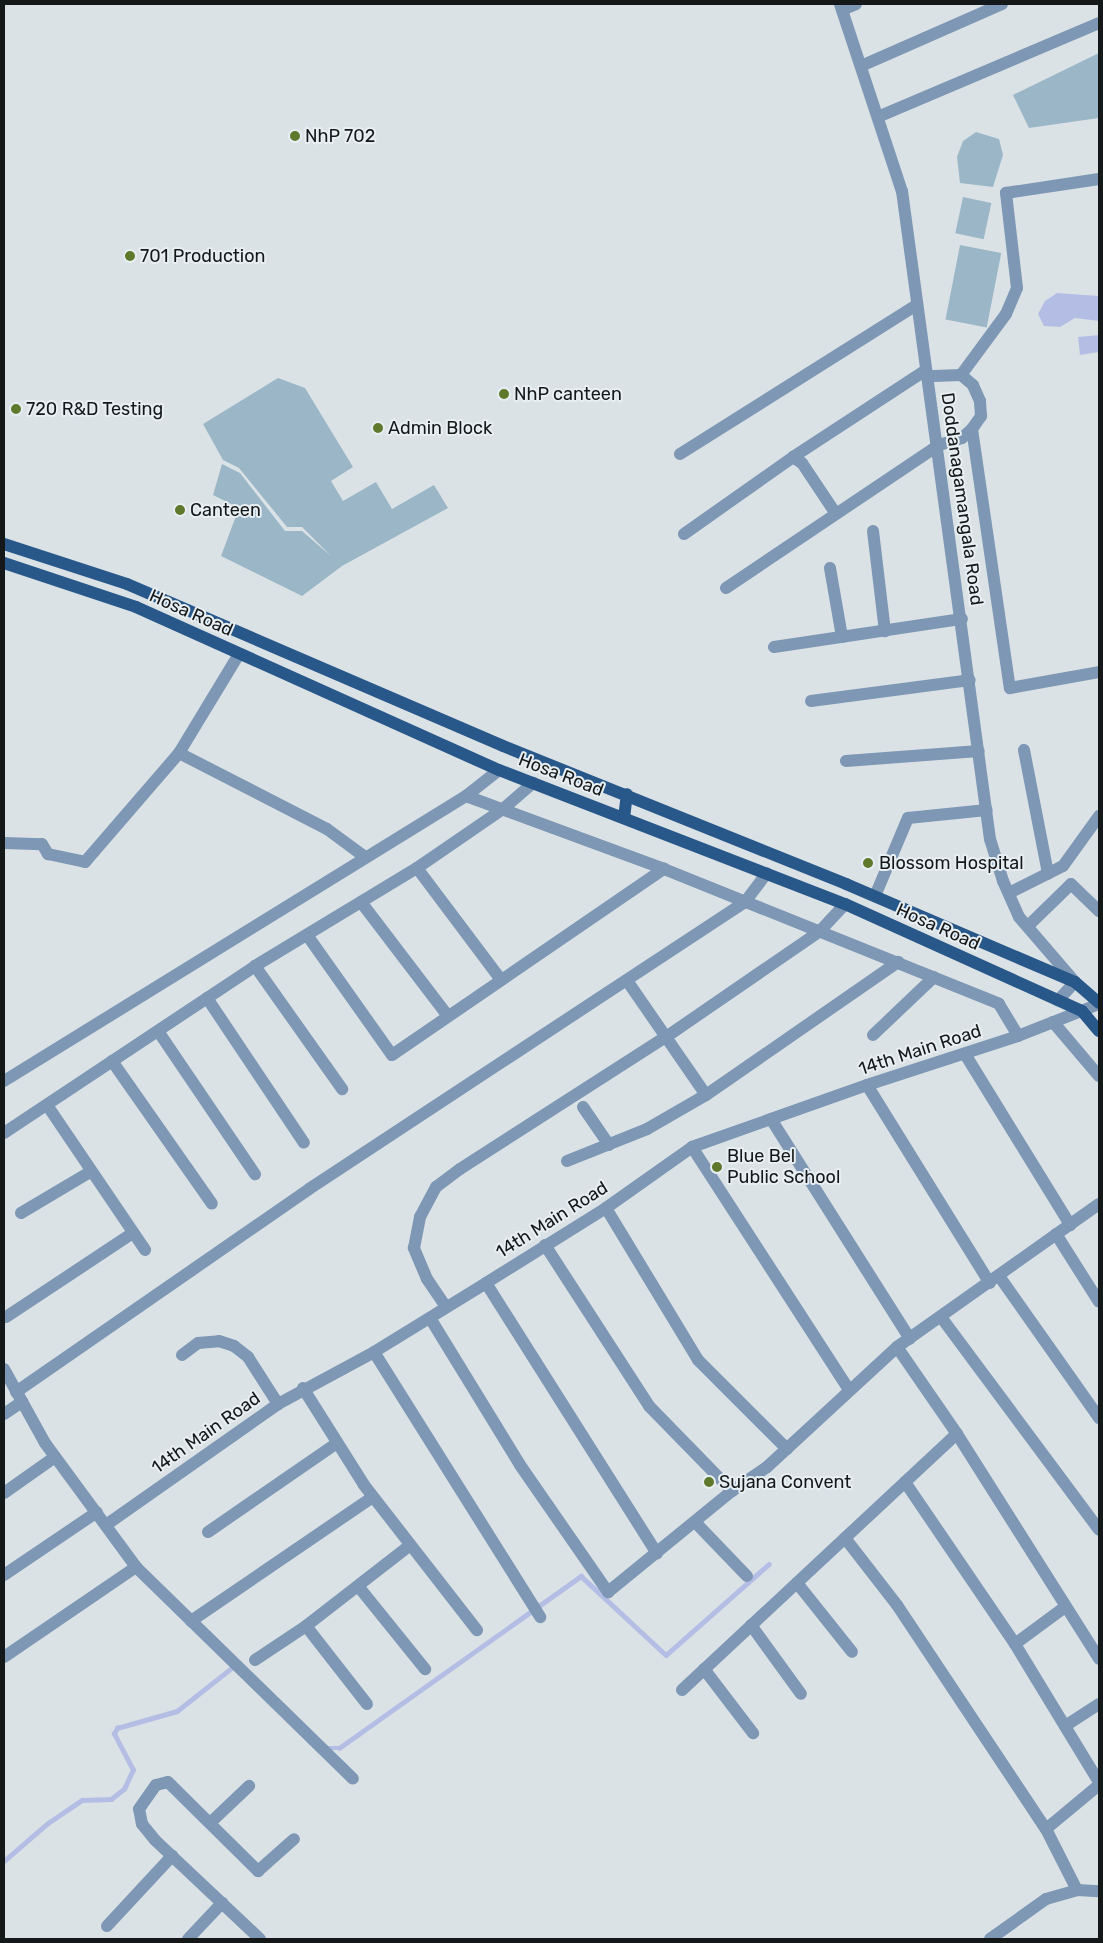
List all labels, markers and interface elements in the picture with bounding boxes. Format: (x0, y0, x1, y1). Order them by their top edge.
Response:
place label: NhP 702 (305, 125, 376, 147)
marker: NhP 702 (289, 130, 301, 142)
place label: 701 Production (140, 245, 265, 267)
marker: 701 Production (124, 250, 136, 262)
place label: NhP canteen (514, 383, 622, 405)
marker: NhP canteen (498, 388, 510, 400)
street label: Doddanagamangala Road (936, 391, 988, 607)
place label: 720 R&D Testing (26, 398, 164, 420)
marker: 720 R&D Testing (10, 403, 22, 415)
place label: Admin Block (388, 417, 492, 439)
marker: Admin Block (372, 422, 384, 434)
place label: Canteen (190, 499, 261, 521)
marker: Canteen (174, 504, 186, 516)
street label: Hosa Road (146, 585, 236, 641)
street label: Hosa Road (515, 749, 607, 801)
place label: Blossom Hospital (879, 852, 1024, 874)
marker: Blossom Hospital (861, 856, 875, 870)
street label: Hosa Road (893, 899, 983, 955)
street label: 14th Main Road (856, 1020, 984, 1080)
place label: Blue Bel Public School (727, 1146, 840, 1188)
marker: Blue Bel Public School (711, 1161, 723, 1173)
street label: 14th Main Road (492, 1177, 612, 1263)
street label: 14th Main Road (147, 1387, 265, 1479)
place label: Sujana Convent (719, 1471, 851, 1493)
marker: Sujana Convent (703, 1476, 715, 1488)

